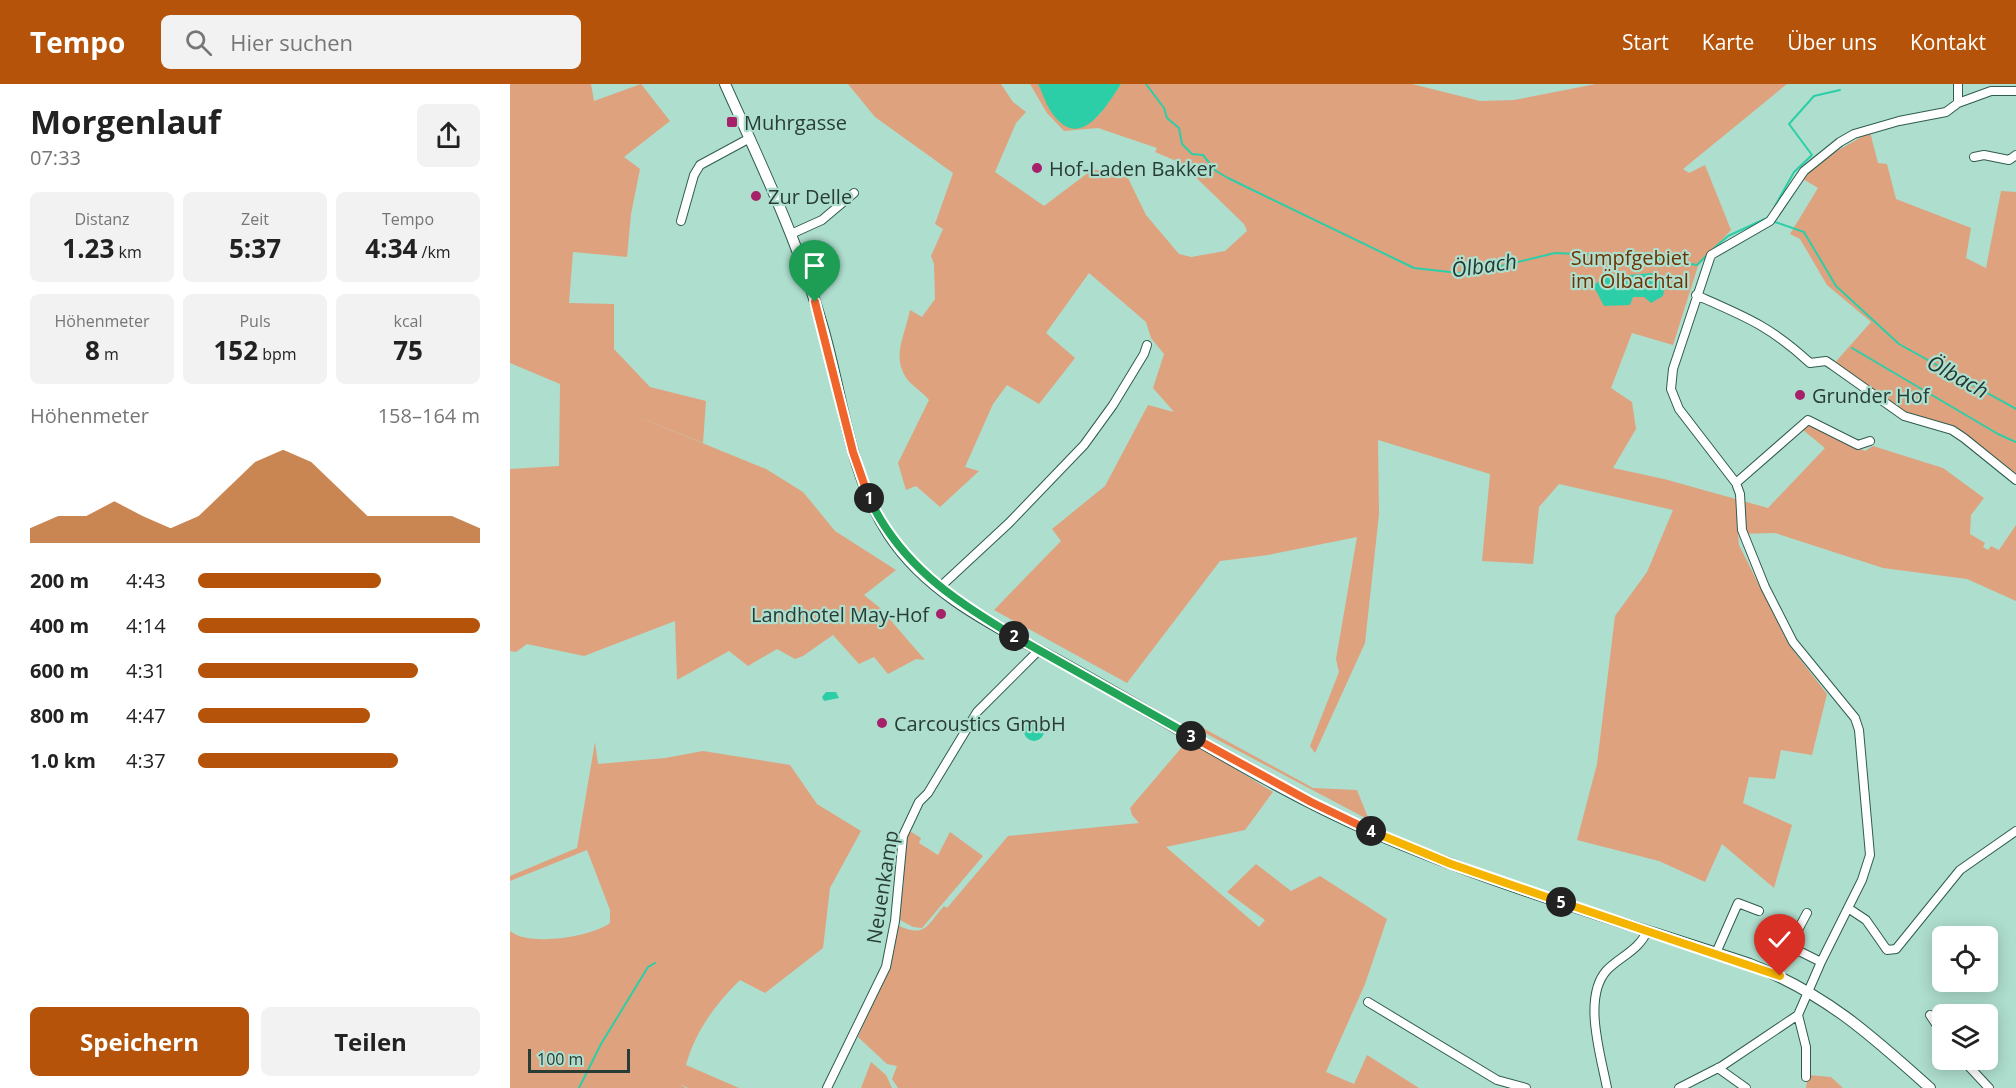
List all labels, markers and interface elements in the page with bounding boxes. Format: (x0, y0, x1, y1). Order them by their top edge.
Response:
search box (161, 15, 581, 69)
text: Tempo (30, 23, 125, 61)
icon: search (182, 26, 215, 59)
text: Hier suchen (230, 27, 353, 57)
text: Start (1622, 28, 1669, 56)
text: Karte (1702, 28, 1754, 56)
text: Über uns (1787, 28, 1877, 56)
text: Kontakt (1910, 28, 1986, 56)
text: Morgenlauf (30, 99, 221, 144)
button: share (417, 104, 480, 167)
place label: Muhrgasse (744, 109, 847, 136)
marker: Muhrgasse (725, 115, 739, 129)
text: 07:33 (30, 144, 81, 171)
place label: Hof-Laden Bakker (1049, 155, 1216, 182)
marker: Hof-Laden Bakker (1030, 161, 1044, 175)
place label: Zur Delle (768, 183, 852, 210)
marker: Zur Delle (749, 189, 763, 203)
text: Distanz (74, 208, 130, 230)
text: Zeit (241, 208, 269, 230)
text: Tempo (382, 208, 434, 230)
text: 1.23 (62, 230, 114, 266)
text: 5:37 (229, 230, 281, 266)
text: 4:34 (365, 230, 417, 266)
pin (789, 240, 840, 302)
text: km (114, 241, 142, 263)
text: /km (417, 241, 451, 263)
park label: Sumpfgebiet im Ölbachtal (1571, 244, 1689, 294)
water label: Ölbach (1449, 247, 1519, 283)
icon: arrive (798, 249, 831, 282)
text: Höhenmeter (54, 310, 150, 332)
text: Puls (239, 310, 271, 332)
text: kcal (394, 310, 423, 332)
text: 8 (85, 332, 100, 368)
text: 152 (213, 332, 258, 368)
text: 75 (393, 332, 423, 368)
text: m (100, 343, 119, 365)
text: bpm (258, 343, 297, 365)
water label: Ölbach (1922, 348, 1994, 404)
place label: Grunder Hof (1812, 382, 1931, 409)
marker: Grunder Hof (1793, 388, 1807, 402)
text: Höhenmeter (30, 402, 149, 429)
text: 158–164 m (378, 402, 480, 429)
pin: 1 (854, 483, 884, 513)
text: 1 (864, 487, 874, 509)
text: 200 m (30, 567, 89, 594)
text: 4:43 (126, 567, 166, 594)
place label: Landhotel May-Hof (751, 601, 930, 628)
marker: Landhotel May-Hof (934, 607, 948, 621)
text: 400 m (30, 612, 89, 639)
text: 4:14 (126, 612, 166, 639)
pin: 2 (999, 621, 1029, 651)
text: 2 (1009, 625, 1019, 647)
text: 600 m (30, 657, 89, 684)
text: 4:31 (126, 657, 166, 684)
text: 800 m (30, 702, 89, 729)
text: 4:47 (126, 702, 166, 729)
place label: Carcoustics GmbH (894, 710, 1066, 737)
marker: Carcoustics GmbH (875, 716, 889, 730)
pin: 3 (1176, 721, 1206, 751)
text: 3 (1186, 725, 1196, 747)
text: 1.0 km (30, 747, 96, 774)
text: 4:37 (126, 747, 166, 774)
pin: 4 (1356, 816, 1386, 846)
text: 4 (1366, 820, 1376, 842)
street label: Neuenkamp (860, 828, 904, 946)
pin: 5 (1546, 887, 1576, 917)
text: 5 (1556, 891, 1566, 913)
pin (1754, 914, 1805, 976)
icon: check (1763, 923, 1796, 956)
map controls (1932, 926, 1998, 1070)
button: locate (1932, 926, 1998, 992)
button: layers (1932, 1004, 1998, 1070)
button: Speichern (30, 1007, 249, 1076)
button: Teilen (261, 1007, 480, 1076)
scale bar (528, 1046, 630, 1074)
text: 100 m (537, 1048, 583, 1070)

